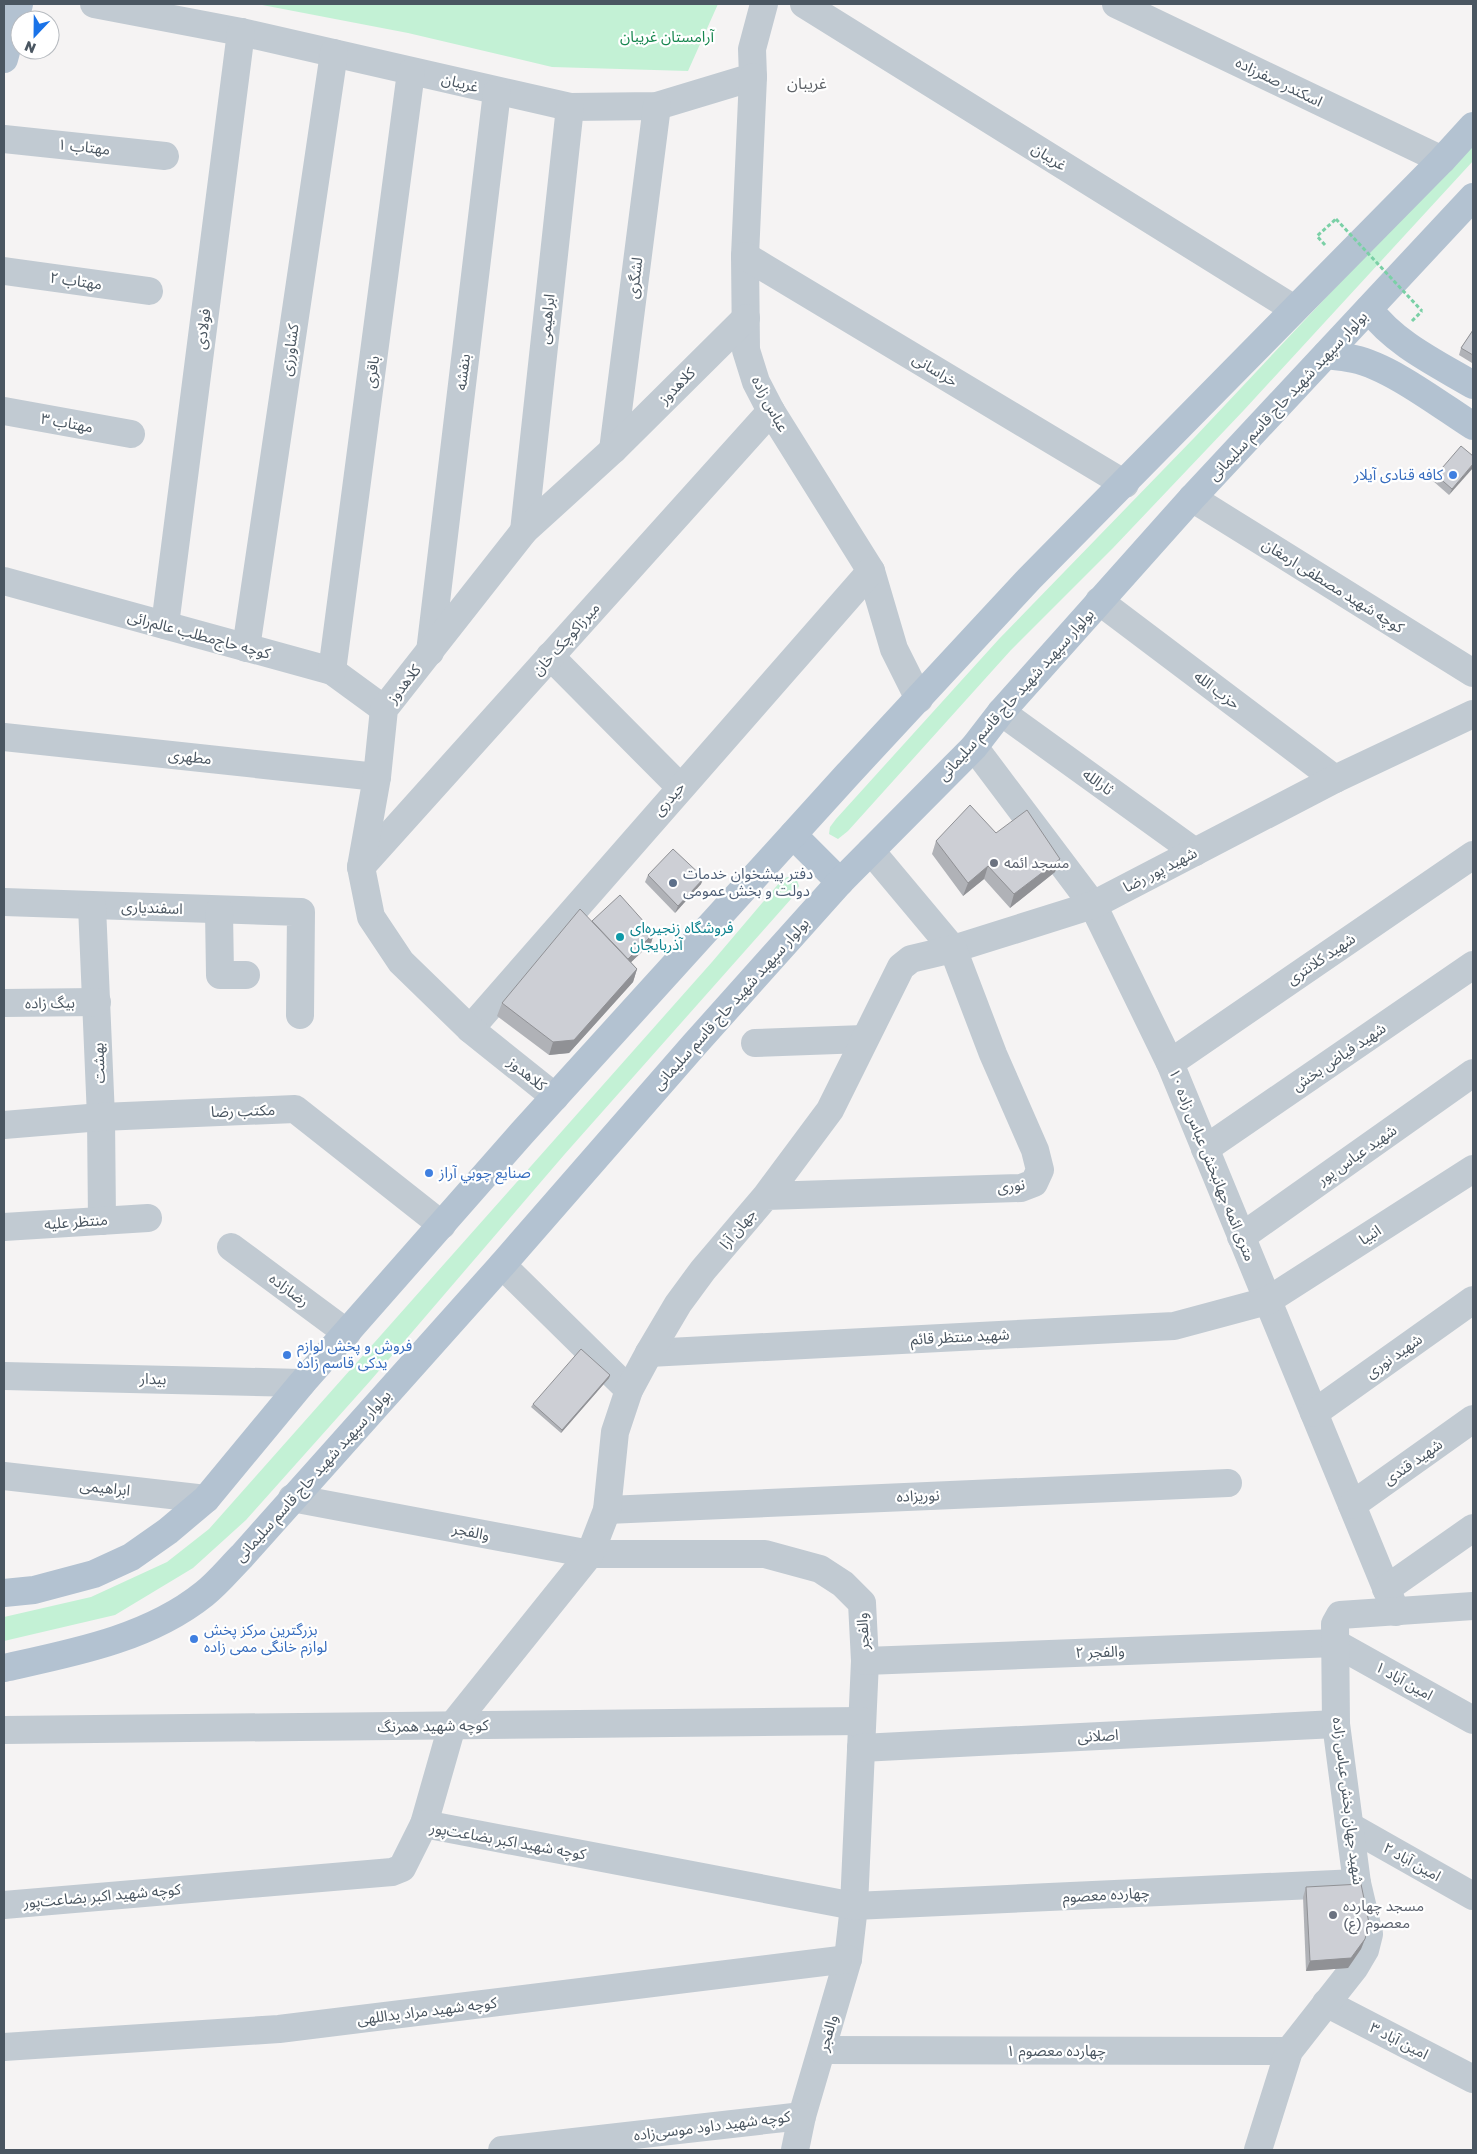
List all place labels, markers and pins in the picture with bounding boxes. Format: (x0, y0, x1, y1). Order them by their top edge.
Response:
place label: کافه قنادی آیلار (1353, 465, 1444, 484)
marker: کافه قنادی آیلار (1447, 469, 1459, 481)
place label: مسجد ائمه (1004, 853, 1069, 871)
marker: مسجد ائمه (988, 857, 1000, 869)
place label: دفتر پیشخوان خدمات دولت و بخش عمومی (683, 864, 813, 900)
marker: دفتر پیشخوان خدمات دولت و بخش عمومی (667, 877, 679, 889)
place label: فروشگاه زنجیره‌ای آذربایجان (630, 918, 734, 954)
marker: فروشگاه زنجیره‌ای آذربایجان (614, 931, 626, 943)
place label: صنايع چوبي آراز (438, 1163, 531, 1185)
marker: صنايع چوبي آراز (423, 1167, 435, 1179)
place label: فروش و پخش لوازم یدکی قاسم زاده (297, 1336, 413, 1374)
marker: فروش و پخش لوازم یدکی قاسم زاده (281, 1349, 293, 1361)
place label: بزرگترین مرکز پخش لوازم خانگی ممی زاده (204, 1620, 327, 1658)
marker: بزرگترین مرکز پخش لوازم خانگی ممی زاده (188, 1633, 200, 1645)
place label: مسجد چهارده معصوم (ع) (1343, 1896, 1424, 1935)
marker: مسجد چهارده معصوم (ع) (1327, 1909, 1339, 1921)

